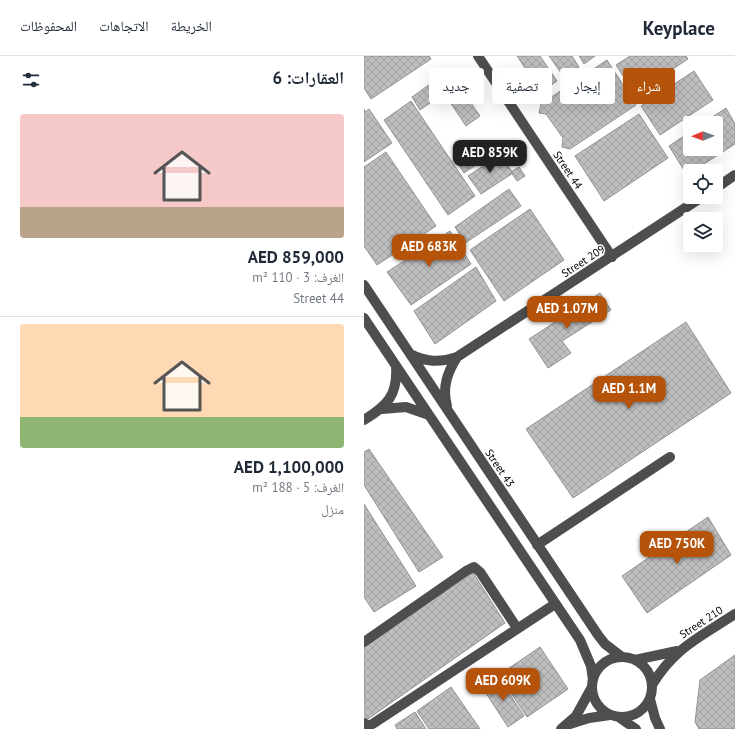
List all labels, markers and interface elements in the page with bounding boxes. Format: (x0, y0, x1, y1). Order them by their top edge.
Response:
text: Keyplace (643, 16, 715, 40)
text: المحفوظات (20, 17, 77, 35)
text: الاتجاهات (99, 17, 149, 35)
text: الخريطة (171, 17, 212, 35)
text: العقارات: 6 (273, 67, 344, 89)
chip: جديد (429, 68, 484, 104)
chip: تصفية (492, 68, 552, 104)
chip: إيجار (560, 68, 615, 104)
chip: شراء (623, 68, 675, 104)
icon: filters (20, 69, 42, 91)
north arrow (683, 116, 723, 156)
map controls (683, 116, 723, 252)
icon: home (146, 140, 218, 212)
pin: AED 859K (449, 140, 531, 174)
text: AED 859K (462, 144, 518, 161)
street label: Street 44 (550, 148, 586, 192)
button: locate (683, 164, 723, 204)
button: layers (683, 212, 723, 252)
pin: AED 683K (388, 234, 470, 268)
text: AED 683K (401, 238, 457, 255)
street label: Street 209 (559, 242, 607, 280)
text: AED 859,000 (248, 246, 344, 268)
text: الغرف: 3 · 110 m² (252, 269, 344, 286)
text: Street 44 (293, 290, 344, 307)
pin: AED 1.07M (521, 296, 613, 330)
text: AED 1.07M (536, 300, 598, 317)
icon: home (146, 350, 218, 422)
pin: AED 1.1M (588, 376, 670, 410)
text: AED 1.1M (602, 380, 656, 397)
street label: Street 43 (482, 446, 518, 490)
text: AED 1,100,000 (234, 456, 344, 478)
text: الغرف: 5 · 188 m² (252, 479, 344, 496)
text: منزل (321, 501, 344, 518)
pin: AED 750K (636, 531, 718, 565)
text: AED 750K (649, 535, 705, 552)
street label: Street 210 (677, 603, 725, 641)
pin: AED 609K (462, 668, 544, 702)
text: AED 609K (475, 672, 531, 689)

